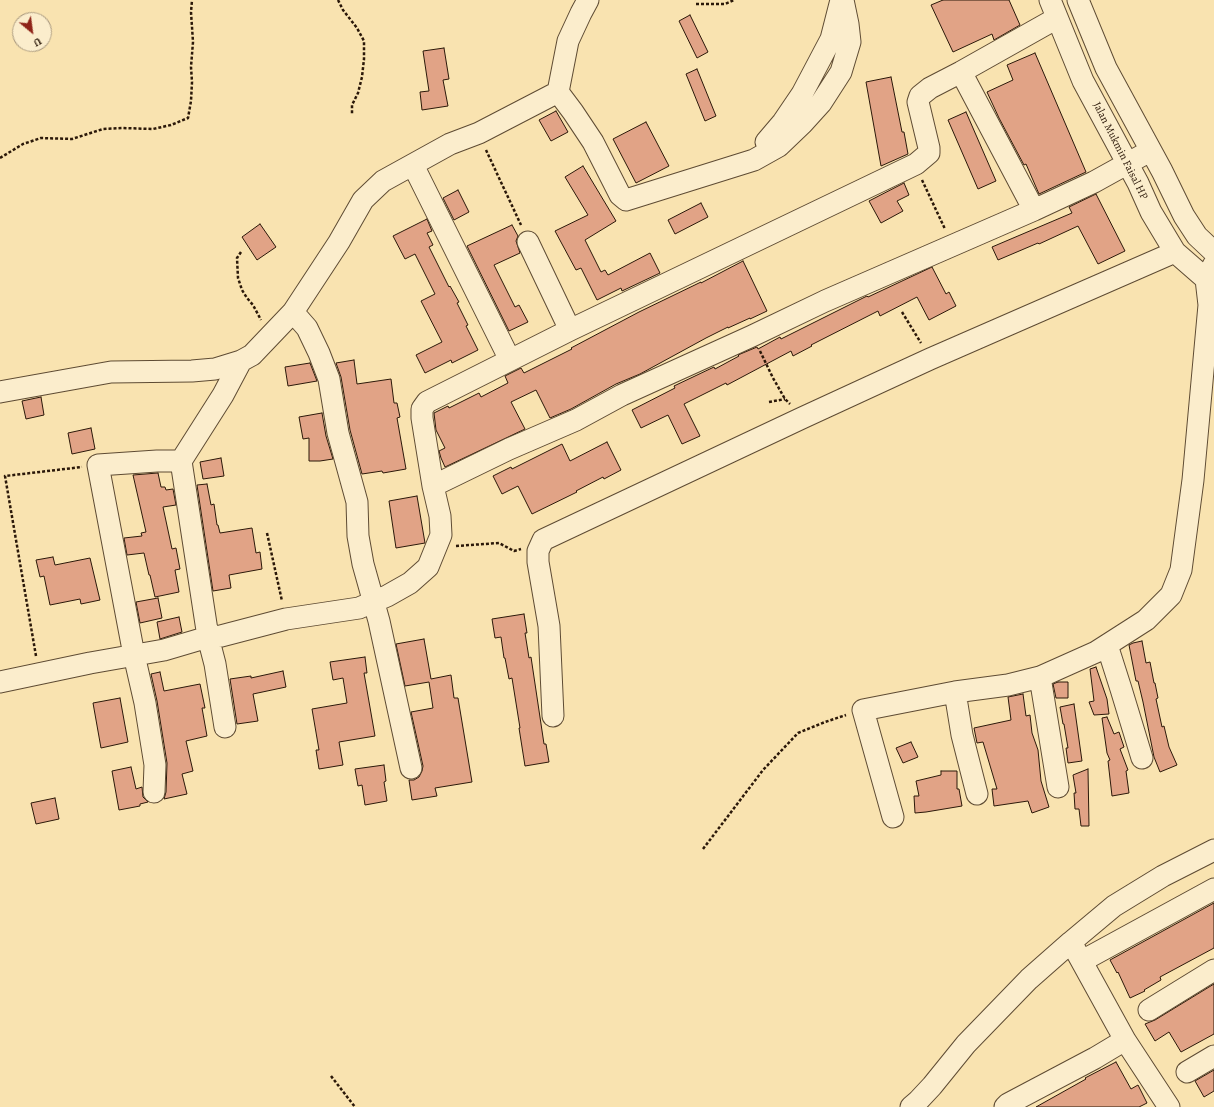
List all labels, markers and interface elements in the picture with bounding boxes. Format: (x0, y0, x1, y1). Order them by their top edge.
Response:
north arrow (12, 12, 52, 52)
text: U (31, 34, 44, 50)
street label: Jalan Mukmin Faisal HP (1090, 100, 1150, 202)

